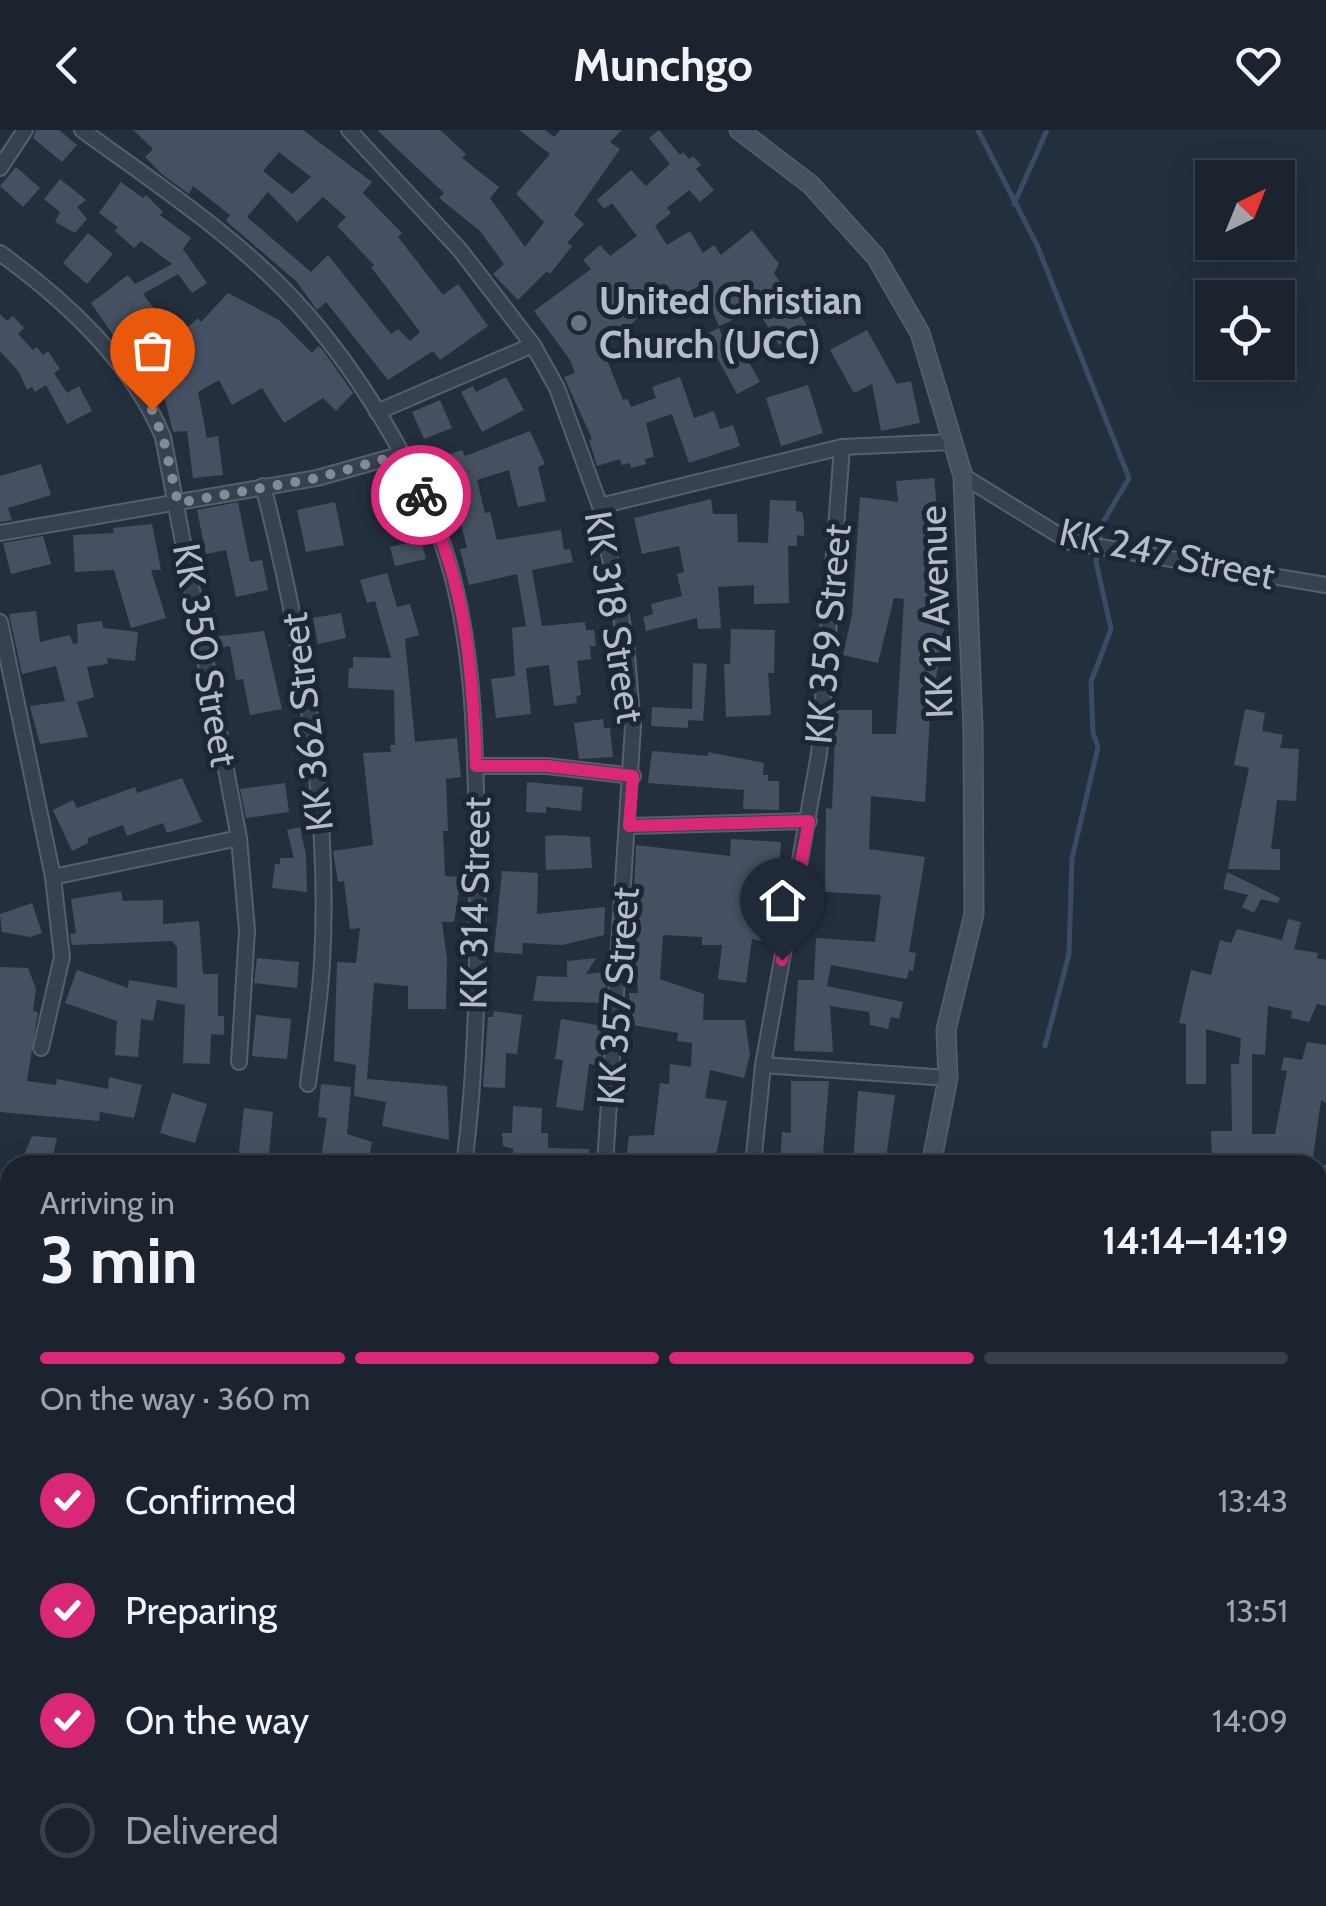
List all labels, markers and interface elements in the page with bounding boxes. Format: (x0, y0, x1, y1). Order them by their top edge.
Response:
icon: back (40, 38, 95, 93)
text: Munchgo (573, 38, 753, 92)
icon: heart (1231, 38, 1286, 93)
north arrow (1195, 160, 1295, 260)
map controls (1195, 160, 1295, 380)
place label: United Christian Church (UCC) (599, 277, 863, 368)
button: locate (1195, 280, 1295, 380)
pin (110, 308, 195, 411)
marker: United Christian Church (UCC) (568, 312, 590, 334)
icon: bag (125, 323, 180, 378)
courier (371, 445, 471, 545)
icon: bike (394, 468, 449, 523)
street label: KK 12 Avenue (908, 505, 963, 719)
street label: KK 318 Street (575, 508, 654, 726)
street label: KK 247 Street (1055, 508, 1279, 599)
street label: KK 359 Street (794, 522, 861, 746)
street label: KK 350 Street (163, 540, 248, 770)
street label: KK 362 Street (270, 610, 343, 834)
street label: KK 314 Street (449, 796, 500, 1010)
pin (740, 858, 825, 961)
icon: home (755, 873, 810, 928)
street label: KK 357 Street (586, 885, 649, 1106)
text: Arriving in (40, 1183, 175, 1222)
text: 14:14–14:19 (1102, 1217, 1288, 1264)
text: 3 min (40, 1220, 198, 1299)
text: On the way · 360 m (40, 1379, 310, 1418)
icon: check (40, 1473, 95, 1528)
text: Confirmed (125, 1477, 296, 1524)
text: 13:43 (1218, 1481, 1288, 1520)
icon: check (40, 1583, 95, 1638)
text: Preparing (125, 1587, 277, 1634)
text: 13:51 (1226, 1591, 1288, 1630)
icon: check (40, 1693, 95, 1748)
text: On the way (125, 1697, 309, 1744)
text: 14:09 (1212, 1701, 1288, 1740)
text: Delivered (125, 1807, 279, 1854)

